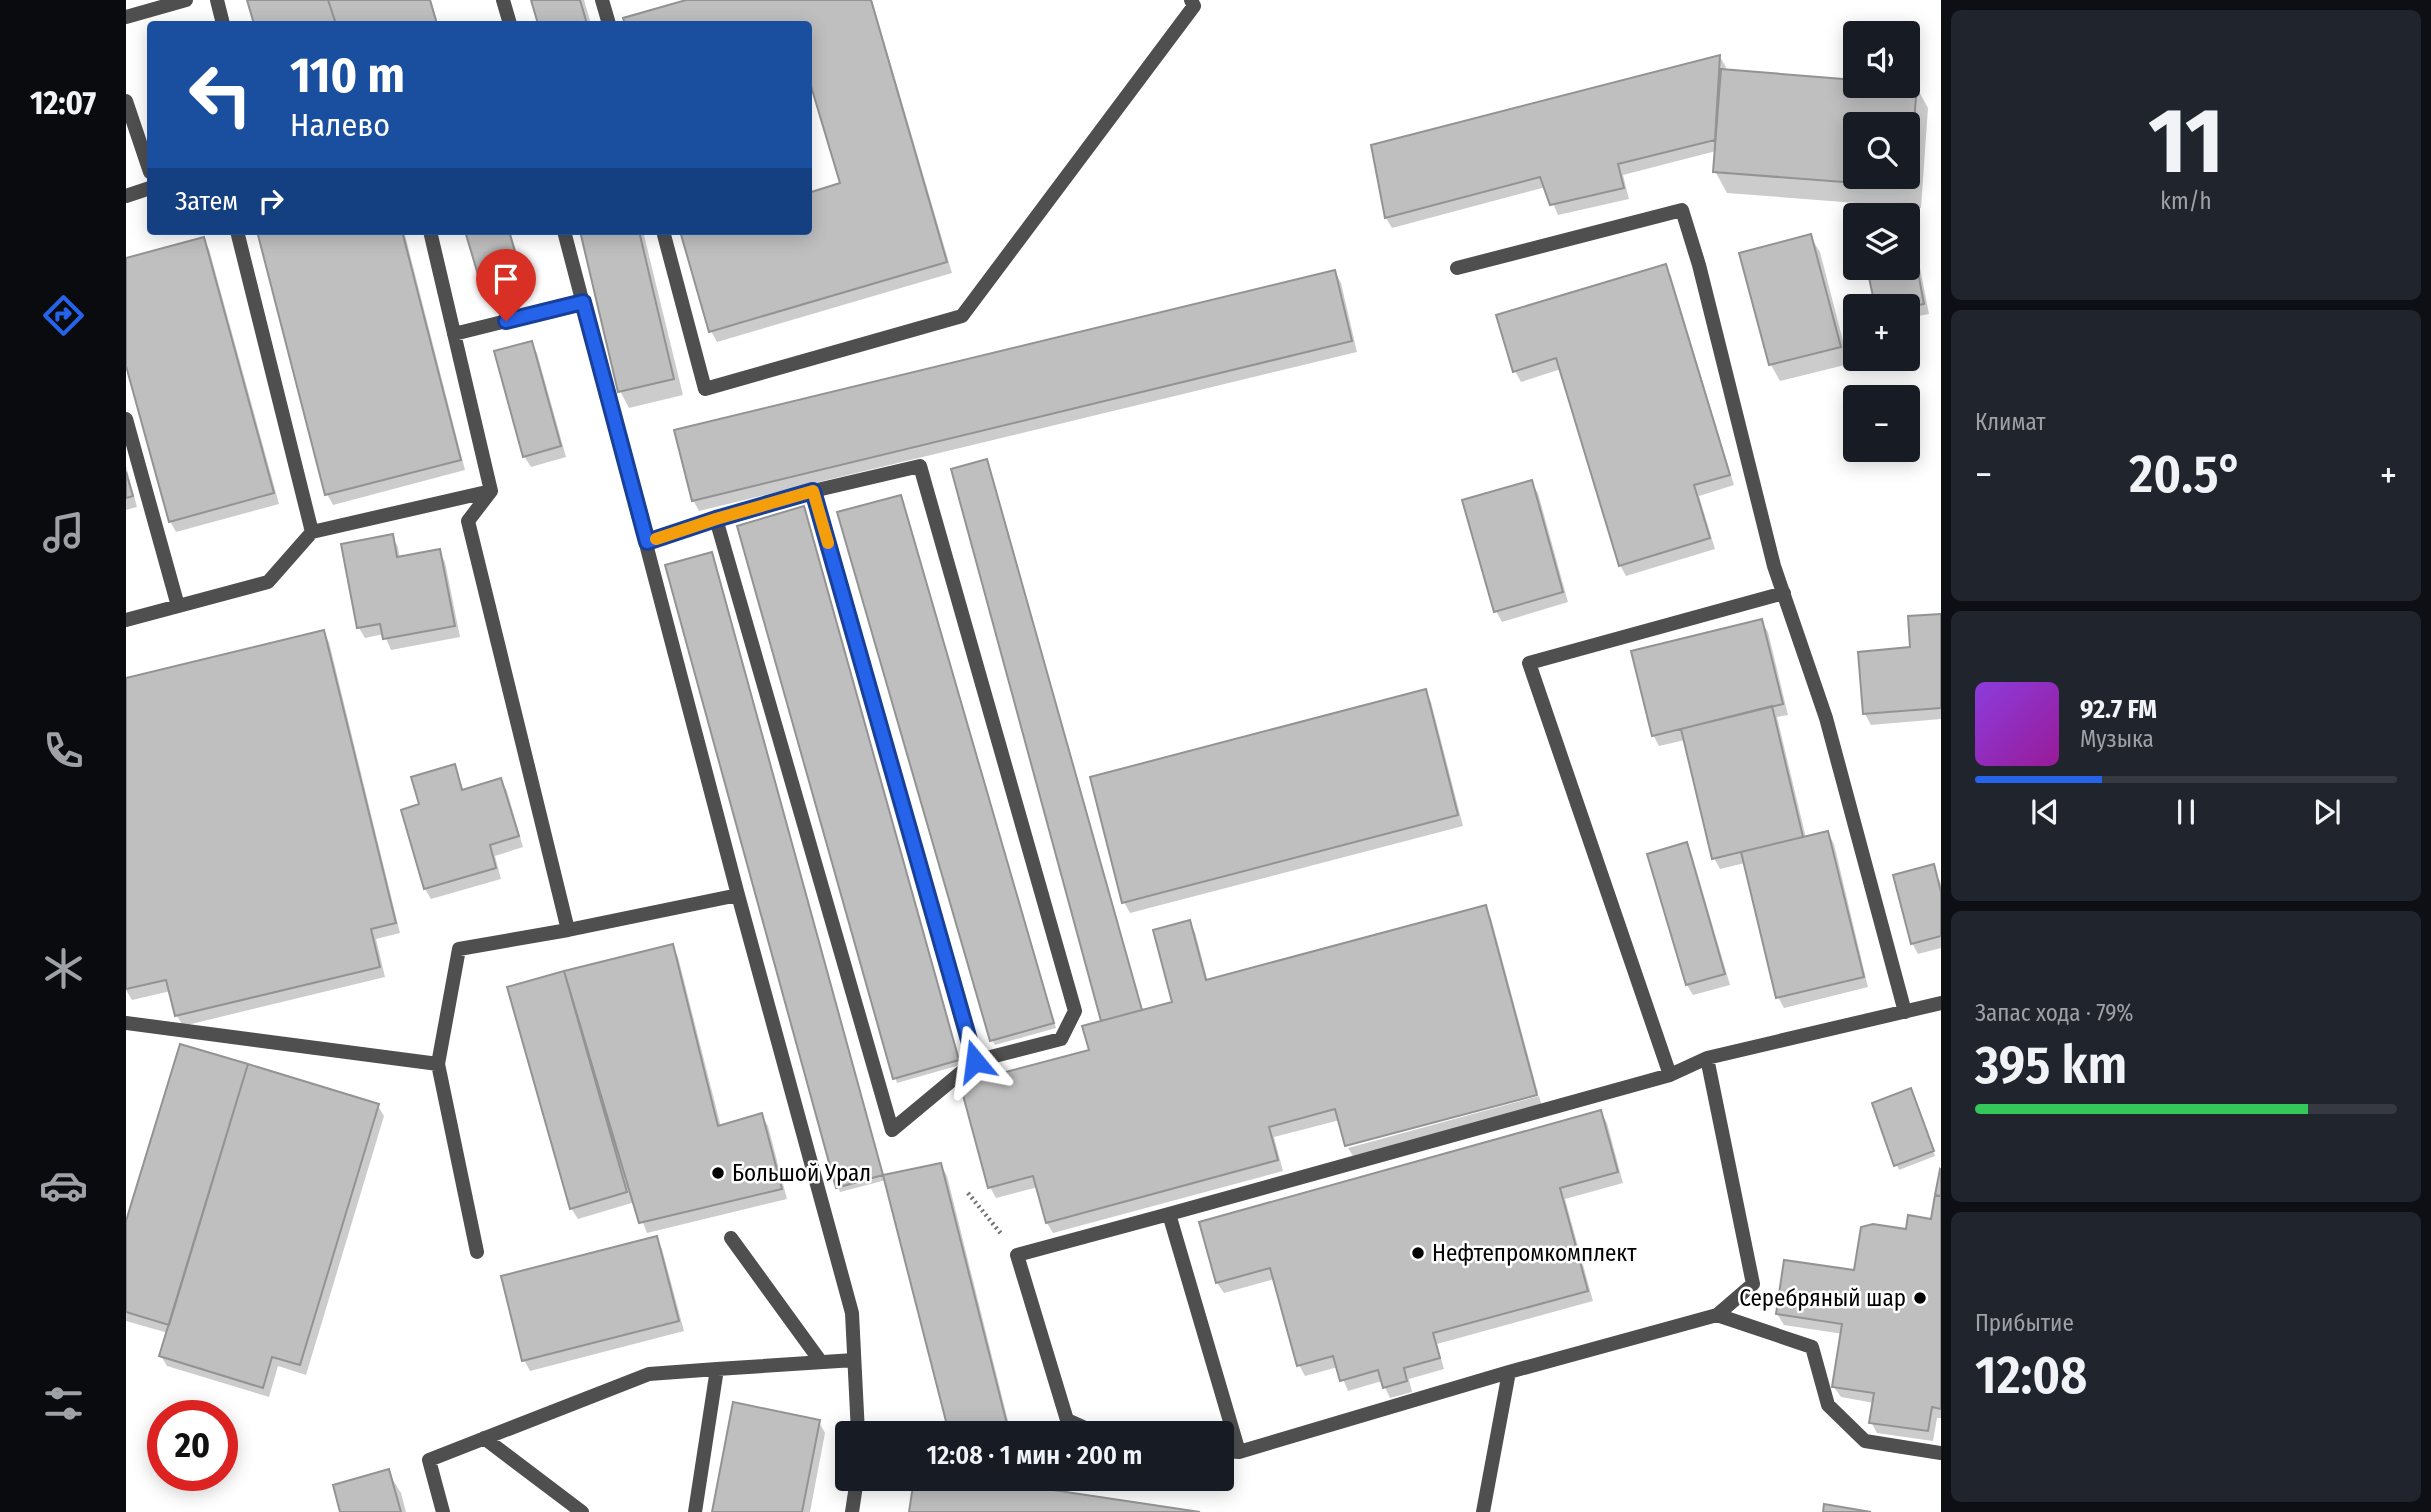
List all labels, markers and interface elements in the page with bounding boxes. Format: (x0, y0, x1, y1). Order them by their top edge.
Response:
map controls (1843, 21, 1920, 462)
button: sound (1843, 21, 1920, 98)
text: 110 m (290, 46, 405, 105)
icon: left (175, 49, 266, 140)
text: 12:07 (30, 84, 96, 122)
text: 11 (2148, 87, 2224, 196)
text: Налево (290, 106, 390, 144)
button: search (1843, 112, 1920, 189)
icon: right (252, 182, 290, 220)
text: Затем (175, 186, 238, 217)
text: km/h (2160, 187, 2212, 215)
button: layers (1843, 203, 1920, 280)
pin (476, 249, 536, 321)
icon: arrive (487, 260, 525, 298)
icon: directions (39, 291, 88, 340)
button: + (1843, 294, 1920, 371)
button: − (1843, 385, 1920, 462)
text: Климат (1975, 408, 2046, 436)
text: 20.5° (2129, 443, 2243, 506)
text: − (1975, 452, 1992, 498)
text: + (2380, 452, 2397, 498)
icon: music (39, 508, 88, 557)
text: 92.7 FM (2080, 694, 2157, 725)
text: Музыка (2080, 725, 2154, 753)
icon: phone (39, 726, 88, 775)
icon: previous (2026, 793, 2064, 831)
icon: pause (2167, 793, 2205, 831)
icon: next (2308, 793, 2346, 831)
icon: climate (39, 944, 88, 993)
text: Запас хода · 79% (1975, 999, 2134, 1027)
position arrow (938, 1024, 1012, 1098)
text: 395 km (1975, 1034, 2127, 1097)
place label: Большой Урал (732, 1159, 871, 1187)
icon: car (39, 1161, 88, 1210)
marker: Большой Урал (710, 1165, 726, 1181)
place label: Нефтепромкомплект (1432, 1239, 1637, 1267)
marker: Нефтепромкомплект (1410, 1245, 1426, 1261)
place label: Серебряный шар (1739, 1284, 1906, 1312)
marker: Серебряный шар (1912, 1290, 1928, 1306)
text: Прибытие (1975, 1309, 2074, 1337)
text: 12:08 (1975, 1344, 2087, 1407)
icon: filters (39, 1379, 88, 1428)
speed limit sign: 20 (147, 1400, 238, 1491)
text: 12:08 · 1 мин · 200 m (927, 1440, 1142, 1471)

